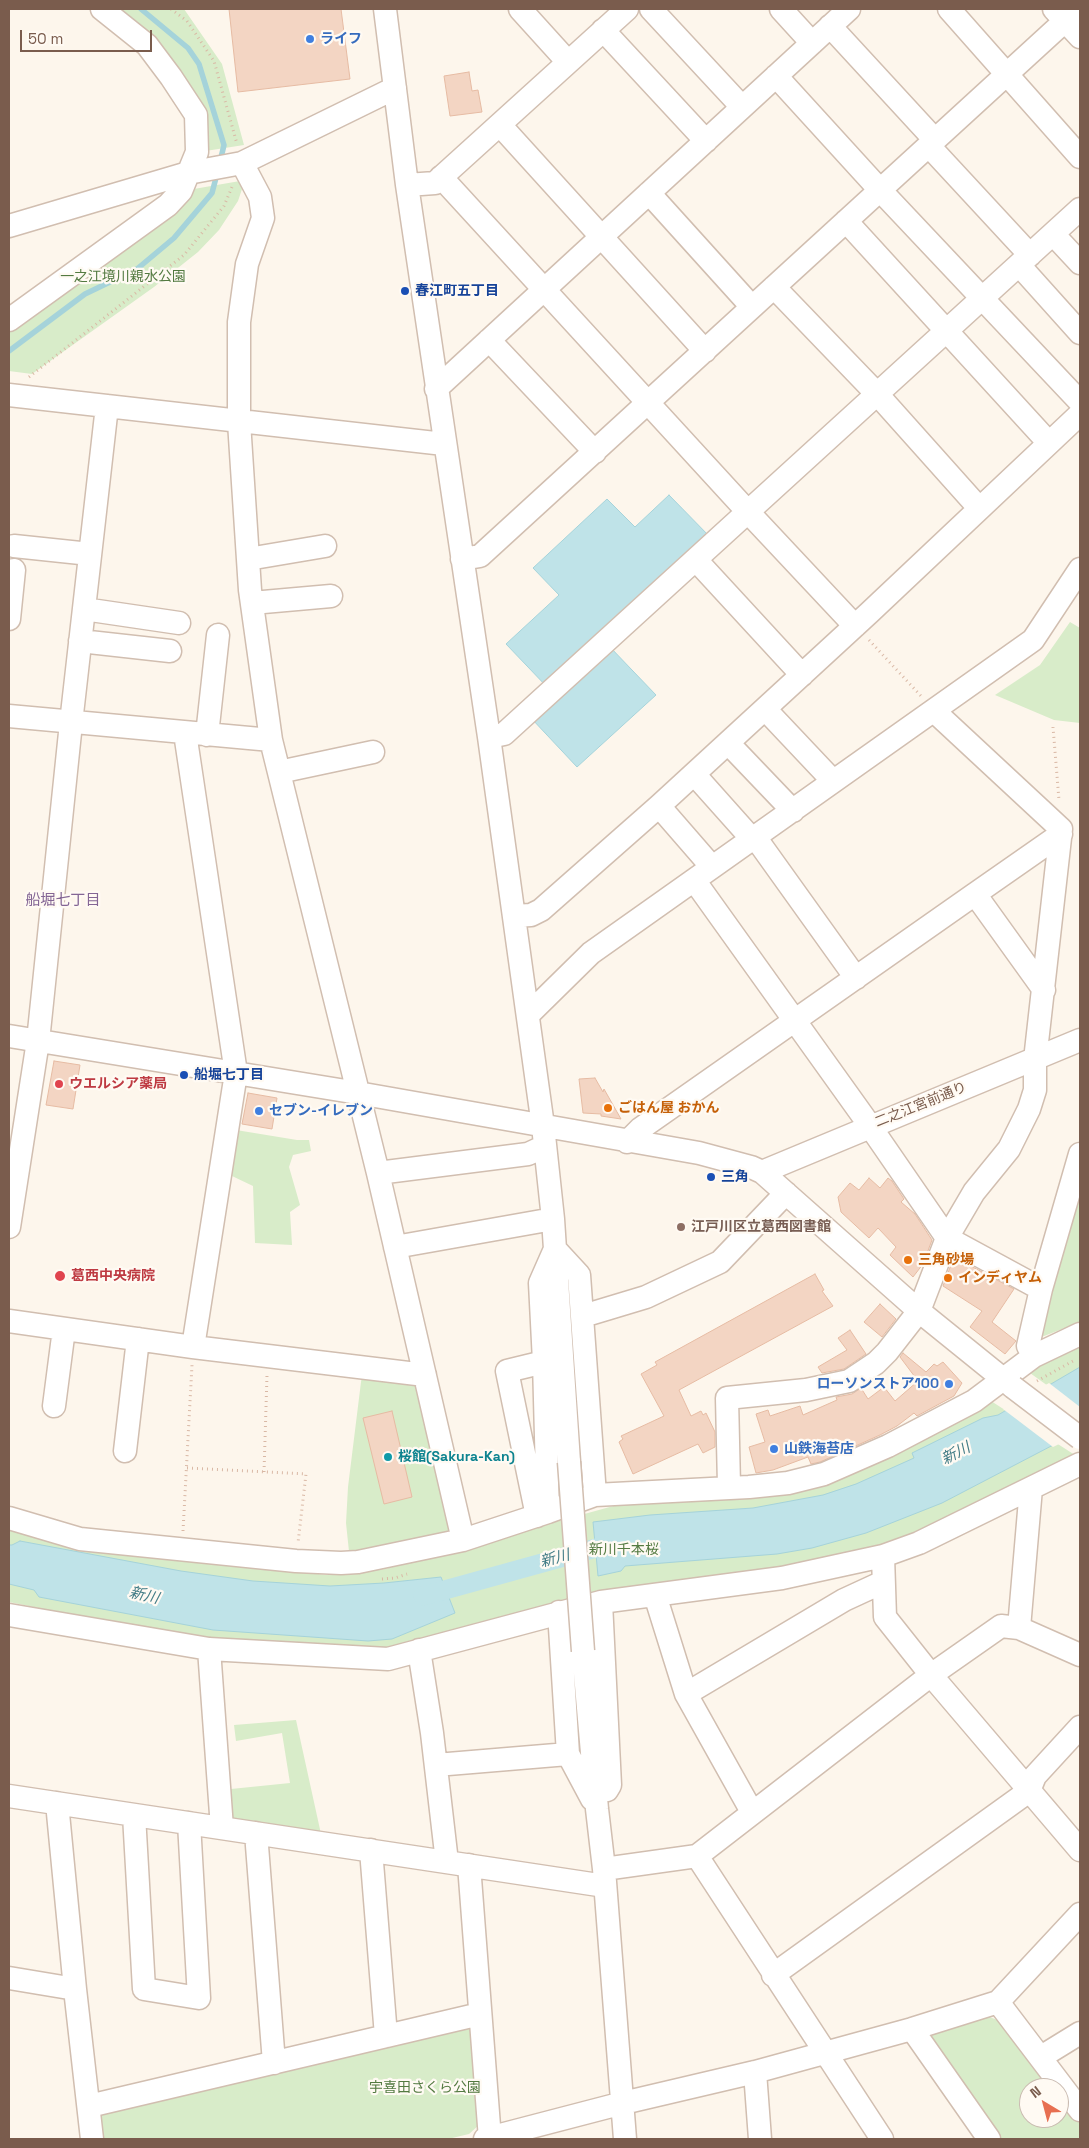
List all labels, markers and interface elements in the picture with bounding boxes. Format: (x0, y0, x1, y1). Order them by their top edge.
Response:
scale bar (22, 20, 155, 52)
text: 50 m (28, 29, 63, 48)
place label: ライフ (320, 31, 362, 47)
marker: ライフ (304, 33, 316, 45)
park label: 一之江境川親水公園 (60, 269, 186, 285)
place label: 春江町五丁目 (415, 283, 499, 299)
marker: 春江町五丁目 (399, 285, 411, 297)
district label: 船堀七丁目 (26, 892, 100, 910)
place label: 船堀七丁目 (194, 1067, 264, 1083)
marker: 船堀七丁目 (178, 1069, 190, 1081)
place label: ウエルシア薬局 (69, 1076, 167, 1092)
marker: ウエルシア薬局 (53, 1078, 65, 1090)
street label: 二之江宮前通り (872, 1079, 970, 1131)
place label: ごはん屋 おかん (618, 1100, 720, 1116)
marker: ごはん屋 おかん (602, 1102, 614, 1114)
place label: セブン-イレブン (269, 1103, 373, 1119)
marker: セブン-イレブン (253, 1105, 265, 1117)
place label: 三角 (721, 1169, 749, 1185)
marker: 三角 (705, 1171, 717, 1183)
place label: 江戸川区立葛西図書館 (691, 1219, 831, 1235)
marker: 江戸川区立葛西図書館 (675, 1221, 687, 1233)
place label: 三角砂場 (918, 1252, 974, 1268)
marker: 三角砂場 (902, 1254, 914, 1266)
place label: 葛西中央病院 (71, 1268, 155, 1284)
marker: 葛西中央病院 (53, 1269, 67, 1283)
place label: インディヤム (958, 1270, 1042, 1286)
marker: インディヤム (942, 1272, 954, 1284)
place label: ローソンストア100 (817, 1376, 939, 1392)
marker: ローソンストア100 (943, 1378, 955, 1390)
water label: 新川 (939, 1439, 973, 1469)
place label: 山鉄海苔店 (784, 1441, 854, 1457)
marker: 山鉄海苔店 (768, 1443, 780, 1455)
place label: 桜館(Sakura-Kan) (398, 1449, 515, 1465)
marker: 桜館(Sakura-Kan) (382, 1451, 394, 1463)
park label: 新川千本桜 (589, 1542, 659, 1558)
water label: 新川 (538, 1546, 572, 1572)
water label: 新川 (127, 1584, 161, 1608)
north arrow (1019, 2078, 1069, 2128)
park label: 宇喜田さくら公園 (369, 2080, 481, 2096)
text: N (1026, 2082, 1045, 2102)

